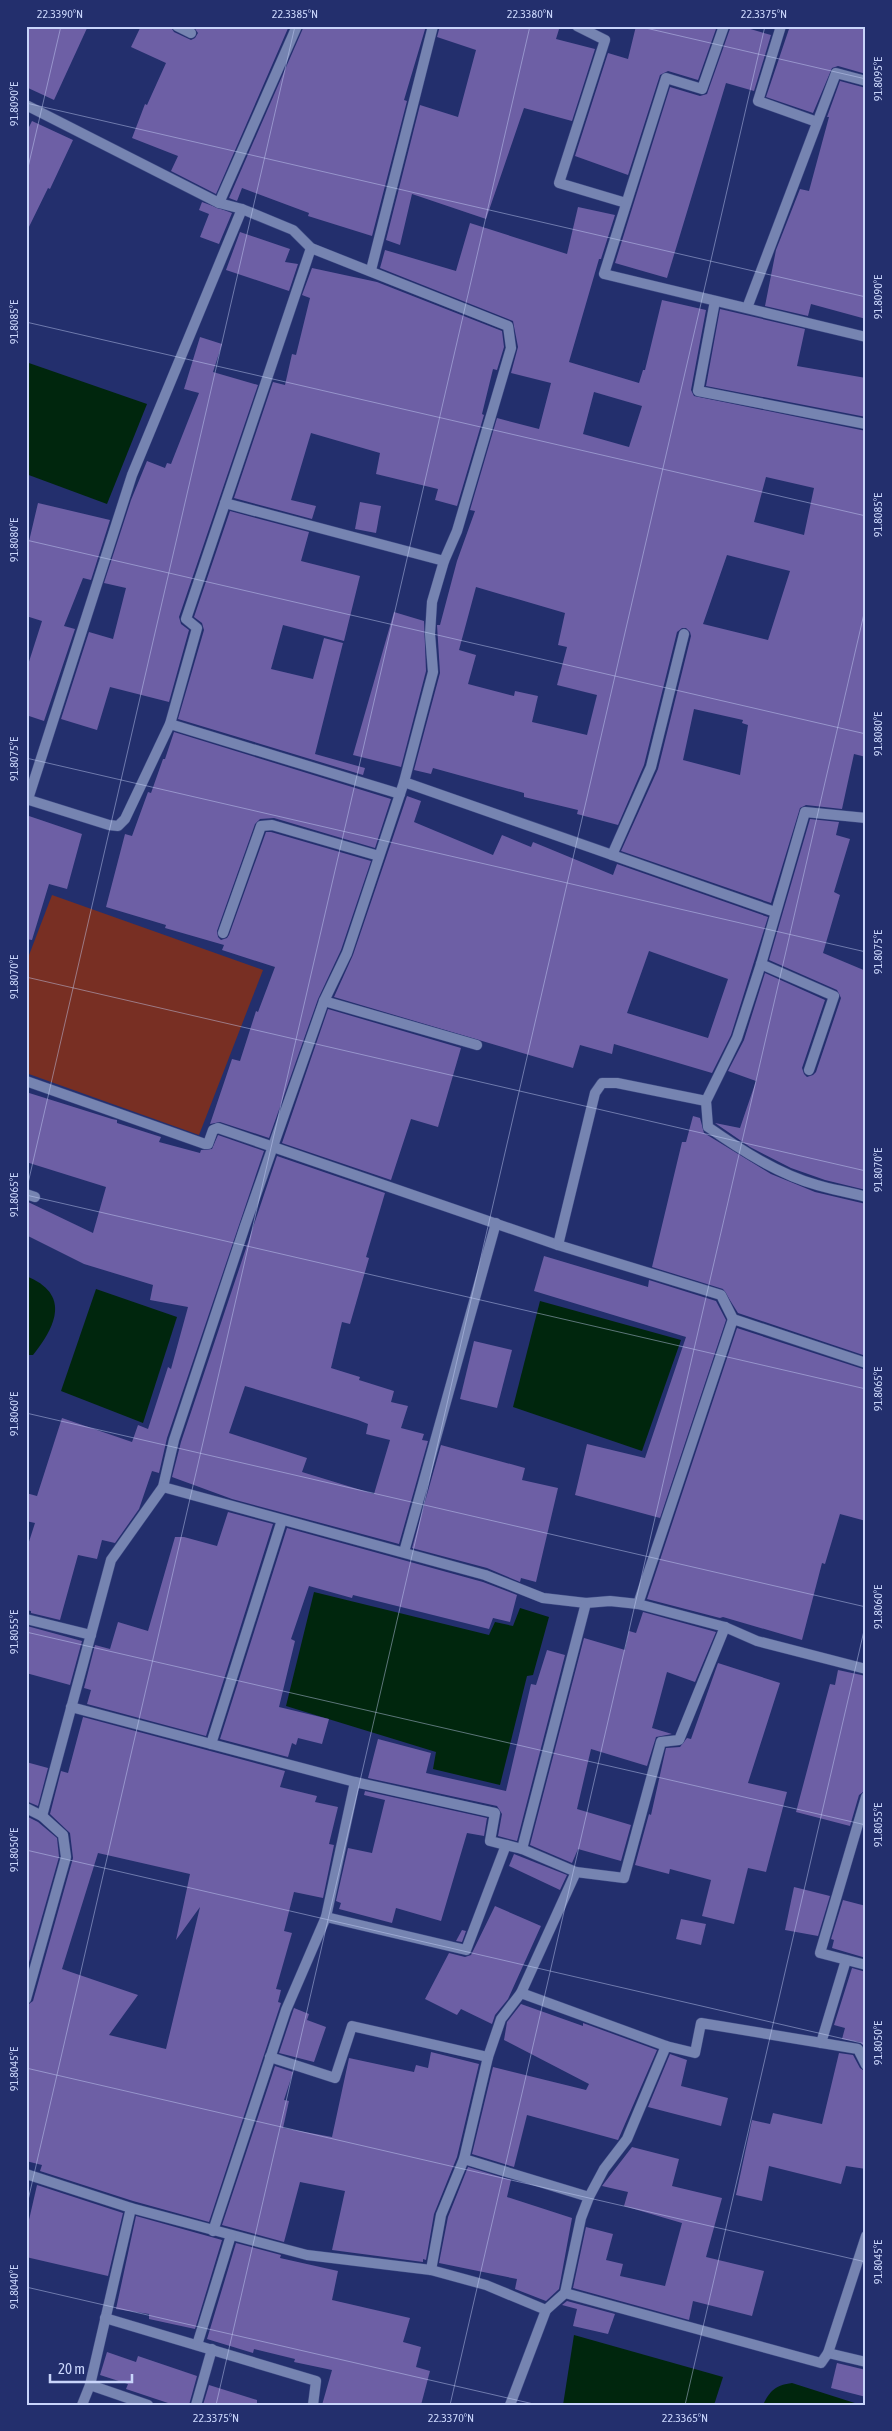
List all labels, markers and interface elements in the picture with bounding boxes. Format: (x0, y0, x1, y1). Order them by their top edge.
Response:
text: 22.3390°N (37, 7, 83, 21)
text: 22.3385°N (272, 7, 318, 21)
text: 22.3380°N (507, 7, 553, 21)
text: 22.3375°N (741, 7, 787, 21)
text: 91.8095°E (871, 57, 885, 101)
text: 91.8090°E (7, 82, 21, 126)
text: 91.8090°E (871, 275, 885, 319)
text: 91.8085°E (7, 300, 21, 344)
text: 91.8085°E (871, 493, 885, 537)
text: 91.8080°E (7, 518, 21, 562)
text: 91.8080°E (871, 712, 885, 756)
text: 91.8075°E (7, 737, 21, 781)
text: 91.8075°E (871, 930, 885, 974)
text: 91.8070°E (7, 955, 21, 999)
text: 91.8070°E (871, 1148, 885, 1192)
text: 91.8065°E (7, 1173, 21, 1217)
text: 91.8065°E (871, 1367, 885, 1411)
text: 91.8060°E (7, 1392, 21, 1436)
text: 91.8060°E (871, 1585, 885, 1629)
text: 91.8055°E (7, 1610, 21, 1654)
text: 91.8055°E (871, 1803, 885, 1847)
text: 91.8050°E (7, 1828, 21, 1872)
text: 91.8050°E (871, 2021, 885, 2065)
text: 91.8045°E (7, 2047, 21, 2091)
text: 91.8045°E (871, 2240, 885, 2284)
text: 91.8040°E (7, 2265, 21, 2309)
scale bar (50, 2351, 132, 2383)
text: 20 m (58, 2360, 85, 2377)
text: 22.3375°N (193, 2411, 239, 2425)
text: 22.3370°N (428, 2411, 474, 2425)
text: 22.3365°N (662, 2411, 708, 2425)

